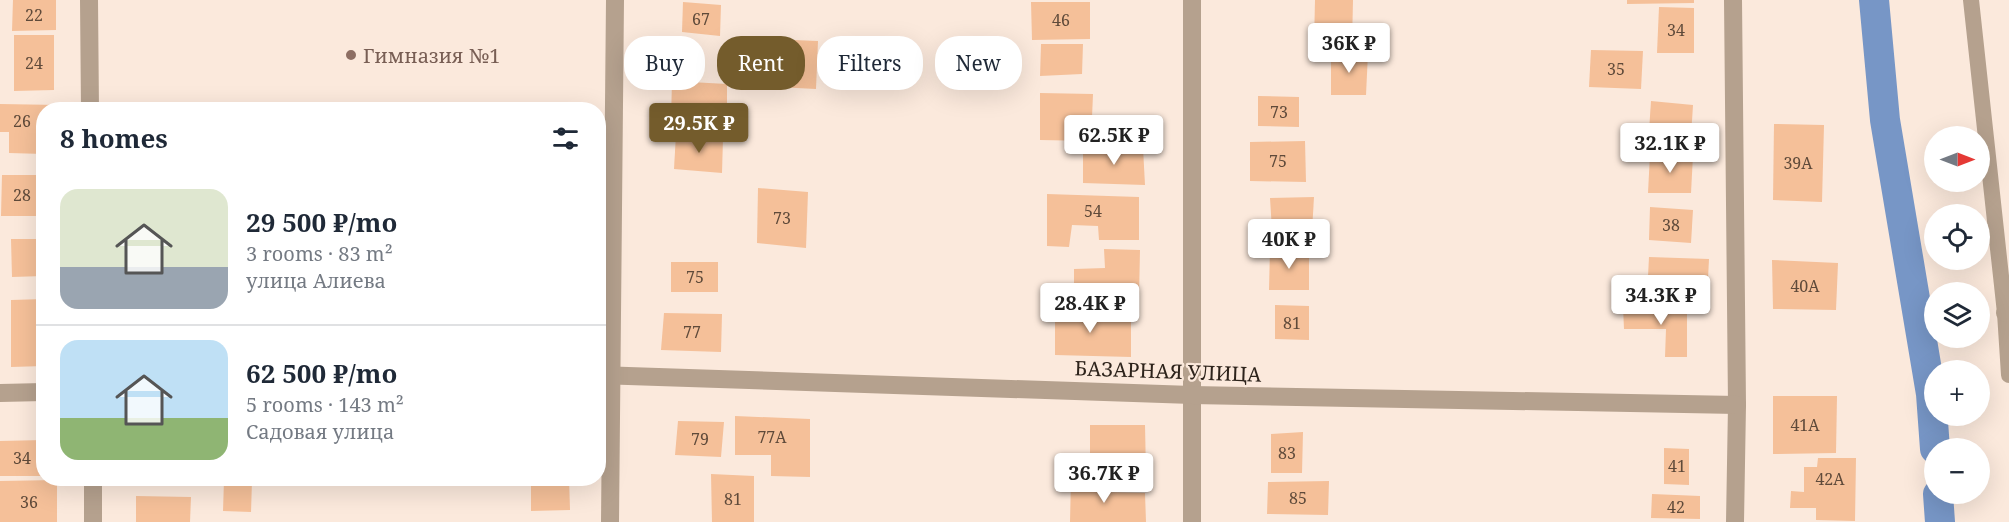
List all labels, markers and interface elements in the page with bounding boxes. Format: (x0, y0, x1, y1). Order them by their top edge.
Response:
house number: 22 (25, 4, 43, 26)
house number: 67 (692, 8, 710, 30)
house number: 46 (1052, 9, 1070, 31)
house number: 34 (1667, 19, 1685, 41)
pin: 36K ₽ (1307, 23, 1391, 74)
text: 36K ₽ (1322, 29, 1376, 56)
chip: Buy (624, 36, 705, 90)
chip: Rent (717, 36, 805, 90)
chip: Filters (817, 36, 923, 90)
chip: New (935, 36, 1022, 90)
place label: Гимназия №1 (363, 42, 500, 69)
marker: Гимназия №1 (344, 48, 358, 62)
house number: 24 (25, 52, 43, 74)
house number: 35 (1607, 58, 1625, 80)
house number: 73 (1270, 101, 1288, 123)
pin: 29.5K ₽ (644, 103, 754, 154)
text: 29.5K ₽ (663, 109, 735, 136)
house number: 26 (13, 110, 31, 132)
pin: 62.5K ₽ (1059, 115, 1169, 166)
text: 8 homes (60, 120, 168, 156)
text: 62.5K ₽ (1078, 121, 1150, 148)
icon: filters (549, 122, 582, 155)
pin: 32.1K ₽ (1615, 123, 1725, 174)
north arrow (1924, 126, 1990, 192)
map controls (1924, 126, 1990, 504)
text: 32.1K ₽ (1634, 129, 1706, 156)
house number: 75 (1269, 150, 1287, 172)
house number: 39А (1783, 152, 1813, 174)
house number: 28 (13, 184, 31, 206)
house number: 54 (1084, 200, 1102, 222)
text: 29 500 ₽/mo (246, 204, 397, 240)
button: locate (1924, 204, 1990, 270)
house number: 73 (773, 207, 791, 229)
icon: home (108, 213, 180, 285)
house number: 38 (1662, 214, 1680, 236)
pin: 40K ₽ (1247, 219, 1331, 270)
text: 40K ₽ (1262, 225, 1316, 252)
text: 3 rooms · 83 m² (246, 240, 393, 267)
house number: 75 (686, 266, 704, 288)
text: улица Алиева (246, 267, 386, 294)
pin: 34.3K ₽ (1606, 275, 1716, 326)
house number: 40А (1790, 275, 1820, 297)
text: 34.3K ₽ (1625, 281, 1697, 308)
button: layers (1924, 282, 1990, 348)
pin: 28.4K ₽ (1035, 283, 1145, 334)
text: 28.4K ₽ (1054, 289, 1126, 316)
house number: 81 (1283, 312, 1301, 334)
house number: 77 (683, 321, 701, 343)
street label: БАЗАРНАЯ УЛИЦА (1074, 354, 1263, 388)
text: 62 500 ₽/mo (246, 355, 397, 391)
button: + (1924, 360, 1990, 426)
icon: home (108, 364, 180, 436)
text: 5 rooms · 143 m² (246, 391, 404, 418)
house number: 41А (1790, 414, 1820, 436)
text: Садовая улица (246, 418, 394, 445)
house number: 77А (757, 426, 787, 448)
house number: 79 (691, 428, 709, 450)
button: − (1924, 438, 1990, 504)
house number: 83 (1278, 442, 1296, 464)
house number: 34 (13, 447, 31, 469)
pin: 36.7K ₽ (1049, 453, 1159, 504)
house number: 41 (1668, 455, 1686, 477)
text: 36.7K ₽ (1068, 459, 1140, 486)
house number: 42А (1815, 468, 1845, 490)
house number: 85 (1289, 487, 1307, 509)
house number: 81 (724, 488, 742, 510)
house number: 36 (20, 491, 38, 513)
house number: 42 (1667, 496, 1685, 518)

